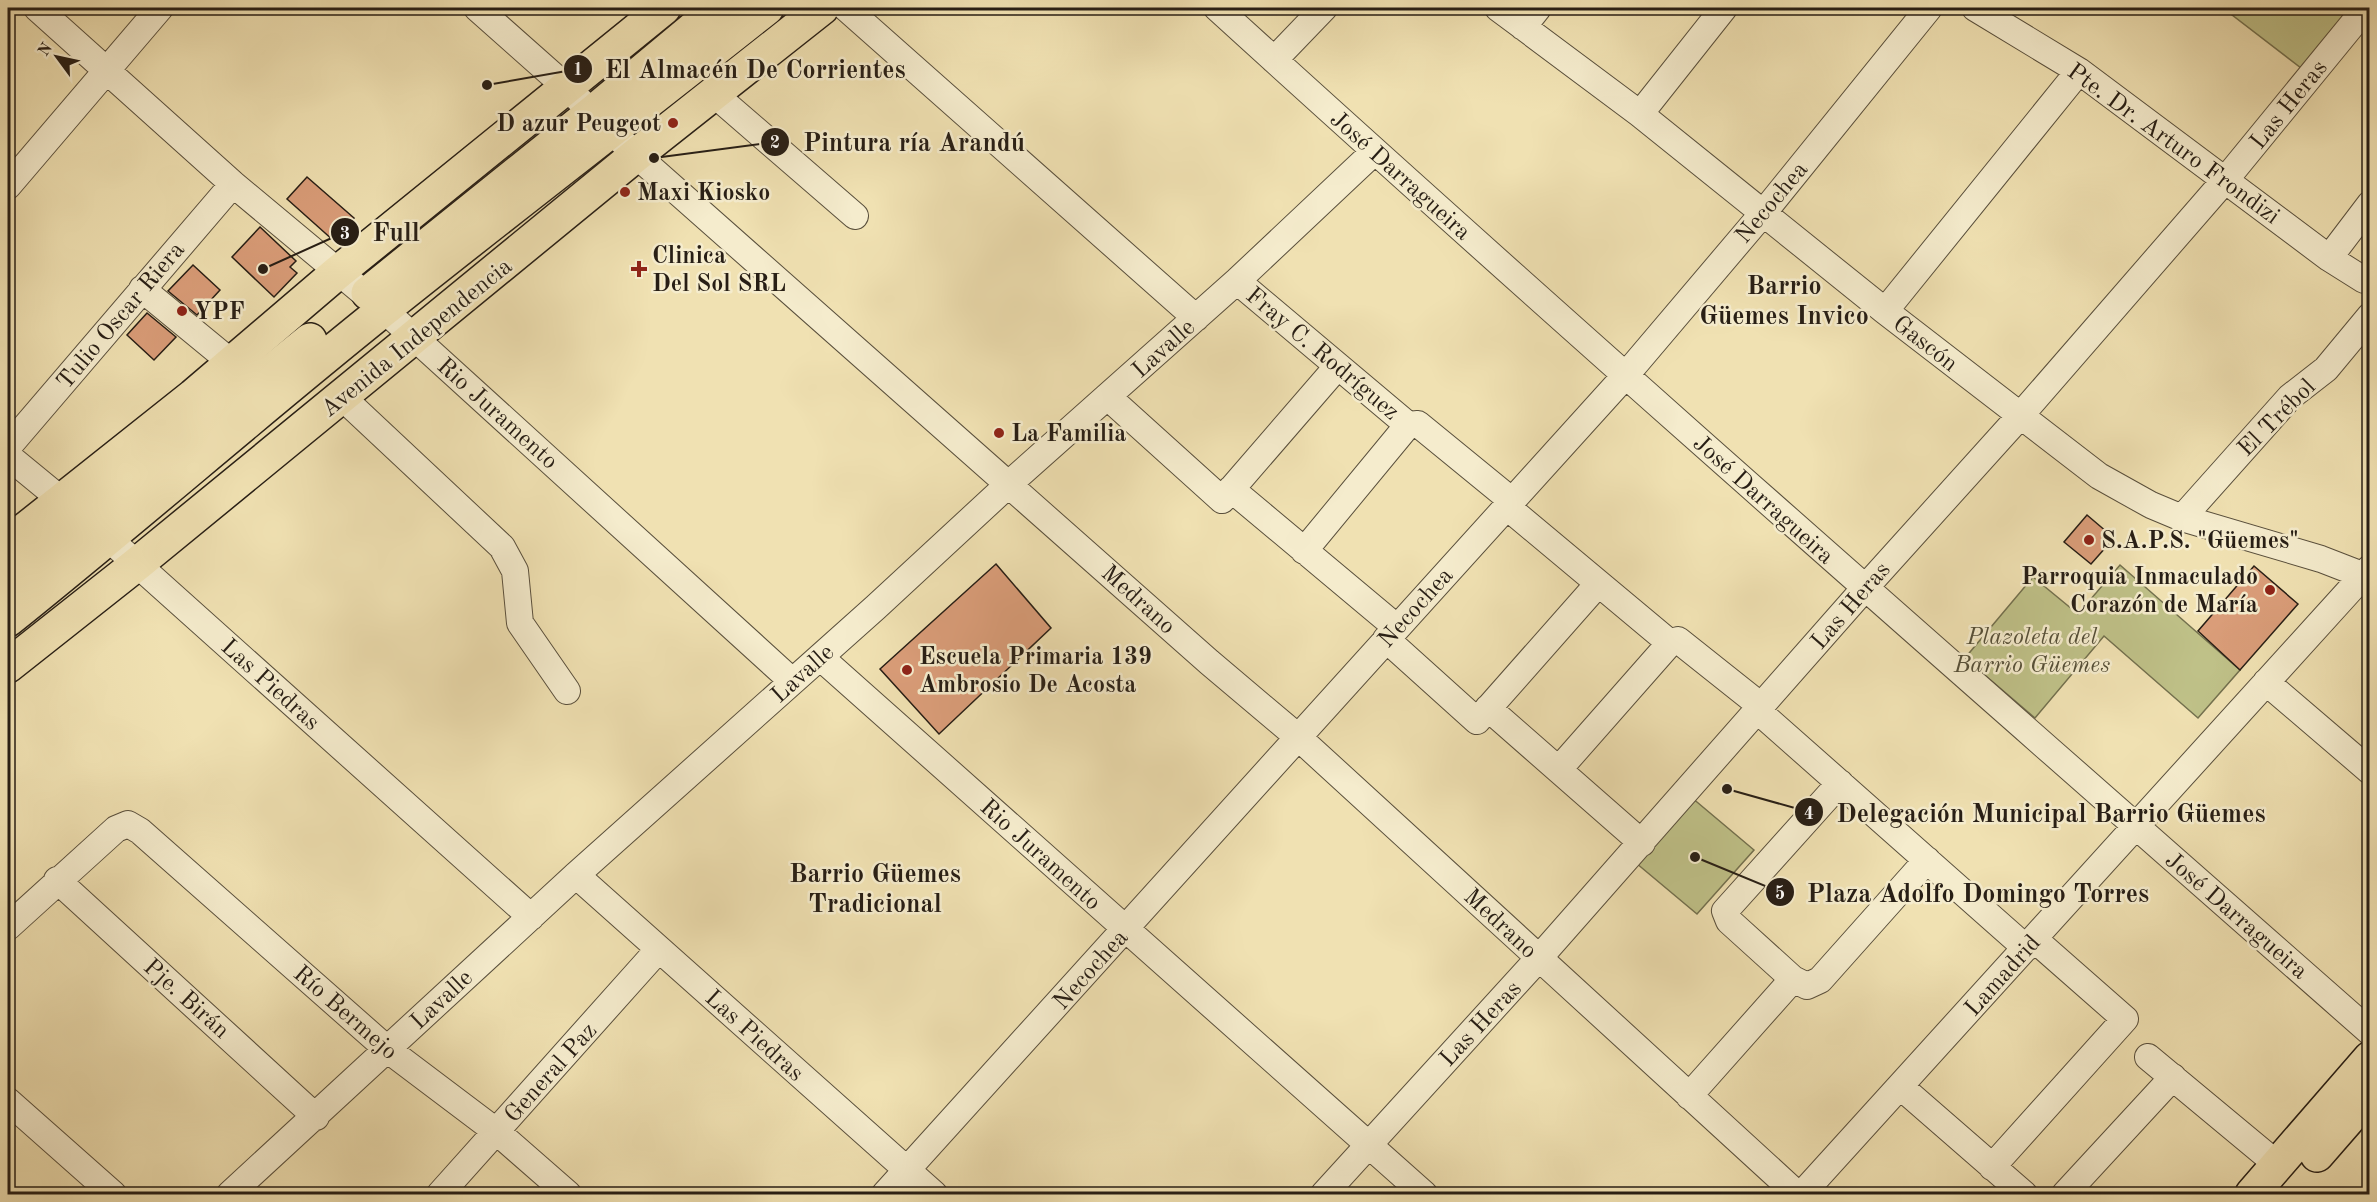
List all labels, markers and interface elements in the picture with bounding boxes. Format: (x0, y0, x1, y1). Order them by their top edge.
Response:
north arrow (27, 27, 87, 87)
text: N (36, 40, 57, 59)
callout: El Almacén De Corrientes (563, 47, 918, 91)
street label: Las Heras (2247, 56, 2333, 154)
text: El Almacén De Corrientes (604, 58, 906, 84)
street label: Pte. Dr. Arturo Frondizi (2062, 60, 2283, 230)
text: 1 (573, 61, 583, 79)
street label: José Darragueira (1325, 107, 1475, 246)
place label: D azur Peugeot (496, 113, 661, 137)
marker: D azur Peugeot (666, 116, 680, 130)
callout: Pintura ría Arandú (760, 120, 1037, 164)
text: Pintura ría Arandú (803, 131, 1025, 157)
text: 2 (770, 134, 780, 152)
street label: Necochea (1732, 158, 1813, 249)
place label: Maxi Kiosko (637, 182, 770, 206)
marker: Maxi Kiosko (618, 185, 632, 199)
callout: Full (330, 210, 432, 254)
text: Full (372, 221, 420, 247)
text: 3 (340, 225, 350, 243)
street label: Tulio Oscar Riera (53, 238, 190, 394)
place label: Clinica Del Sol SRL (652, 245, 786, 297)
street label: Avenida Independencia (317, 254, 517, 423)
marker: Clinica Del Sol SRL (630, 260, 648, 278)
district label: Barrio Güemes Invico (1699, 274, 1869, 330)
street label: Fray C. Rodríguez (1241, 284, 1403, 425)
place label: YPF (194, 301, 245, 325)
marker: YPF (175, 304, 189, 318)
street label: Gascón (1888, 312, 1962, 377)
street label: Lavalle (1128, 315, 1200, 383)
street label: Rio Juramento (432, 354, 562, 475)
street label: El Trébol (2234, 375, 2321, 462)
place label: La Familia (1011, 423, 1127, 447)
marker: La Familia (992, 426, 1006, 440)
street label: José Darragueira (1688, 431, 1838, 570)
place label: S.A.P.S. "Güemes" (2101, 530, 2299, 554)
marker: S.A.P.S. "Güemes" (2082, 533, 2096, 547)
street label: Las Heras (1807, 558, 1896, 655)
street label: Medrano (1096, 561, 1179, 640)
street label: Necochea (1375, 564, 1458, 653)
place label: Parroquia Inmaculado Corazón de María (2021, 566, 2258, 618)
marker: Parroquia Inmaculado Corazón de María (2263, 583, 2277, 597)
park label: Plazoleta del Barrio Güemes (1953, 626, 2110, 678)
street label: Las Piedras (216, 635, 324, 736)
street label: Lavalle (767, 640, 839, 708)
place label: Escuela Primaria 139 Ambrosio De Acosta (919, 646, 1152, 698)
marker: Escuela Primaria 139 Ambrosio De Acosta (900, 663, 914, 677)
callout: Delegación Municipal Barrio Güemes (1794, 790, 2277, 834)
street label: Rio Juramento (975, 795, 1105, 916)
text: Delegación Municipal Barrio Güemes (1836, 802, 2266, 828)
text: 4 (1804, 805, 1814, 823)
street label: José Darragueira (2160, 848, 2312, 985)
district label: Barrio Güemes Tradicional (789, 862, 961, 918)
callout: Plaza Adolfo Domingo Torres (1765, 870, 2162, 914)
text: Plaza Adolfo Domingo Torres (1807, 882, 2149, 908)
street label: Medrano (1458, 885, 1541, 964)
text: 5 (1775, 885, 1785, 903)
street label: Necochea (1050, 926, 1133, 1015)
street label: Lamadrid (1961, 931, 2046, 1022)
street label: Pje. Birán (138, 955, 233, 1044)
street label: Río Bermejo (288, 962, 401, 1065)
street label: Lavalle (407, 966, 478, 1035)
street label: Las Heras (1436, 977, 1527, 1072)
street label: Las Piedras (700, 986, 808, 1087)
street label: General Paz (501, 1019, 602, 1128)

